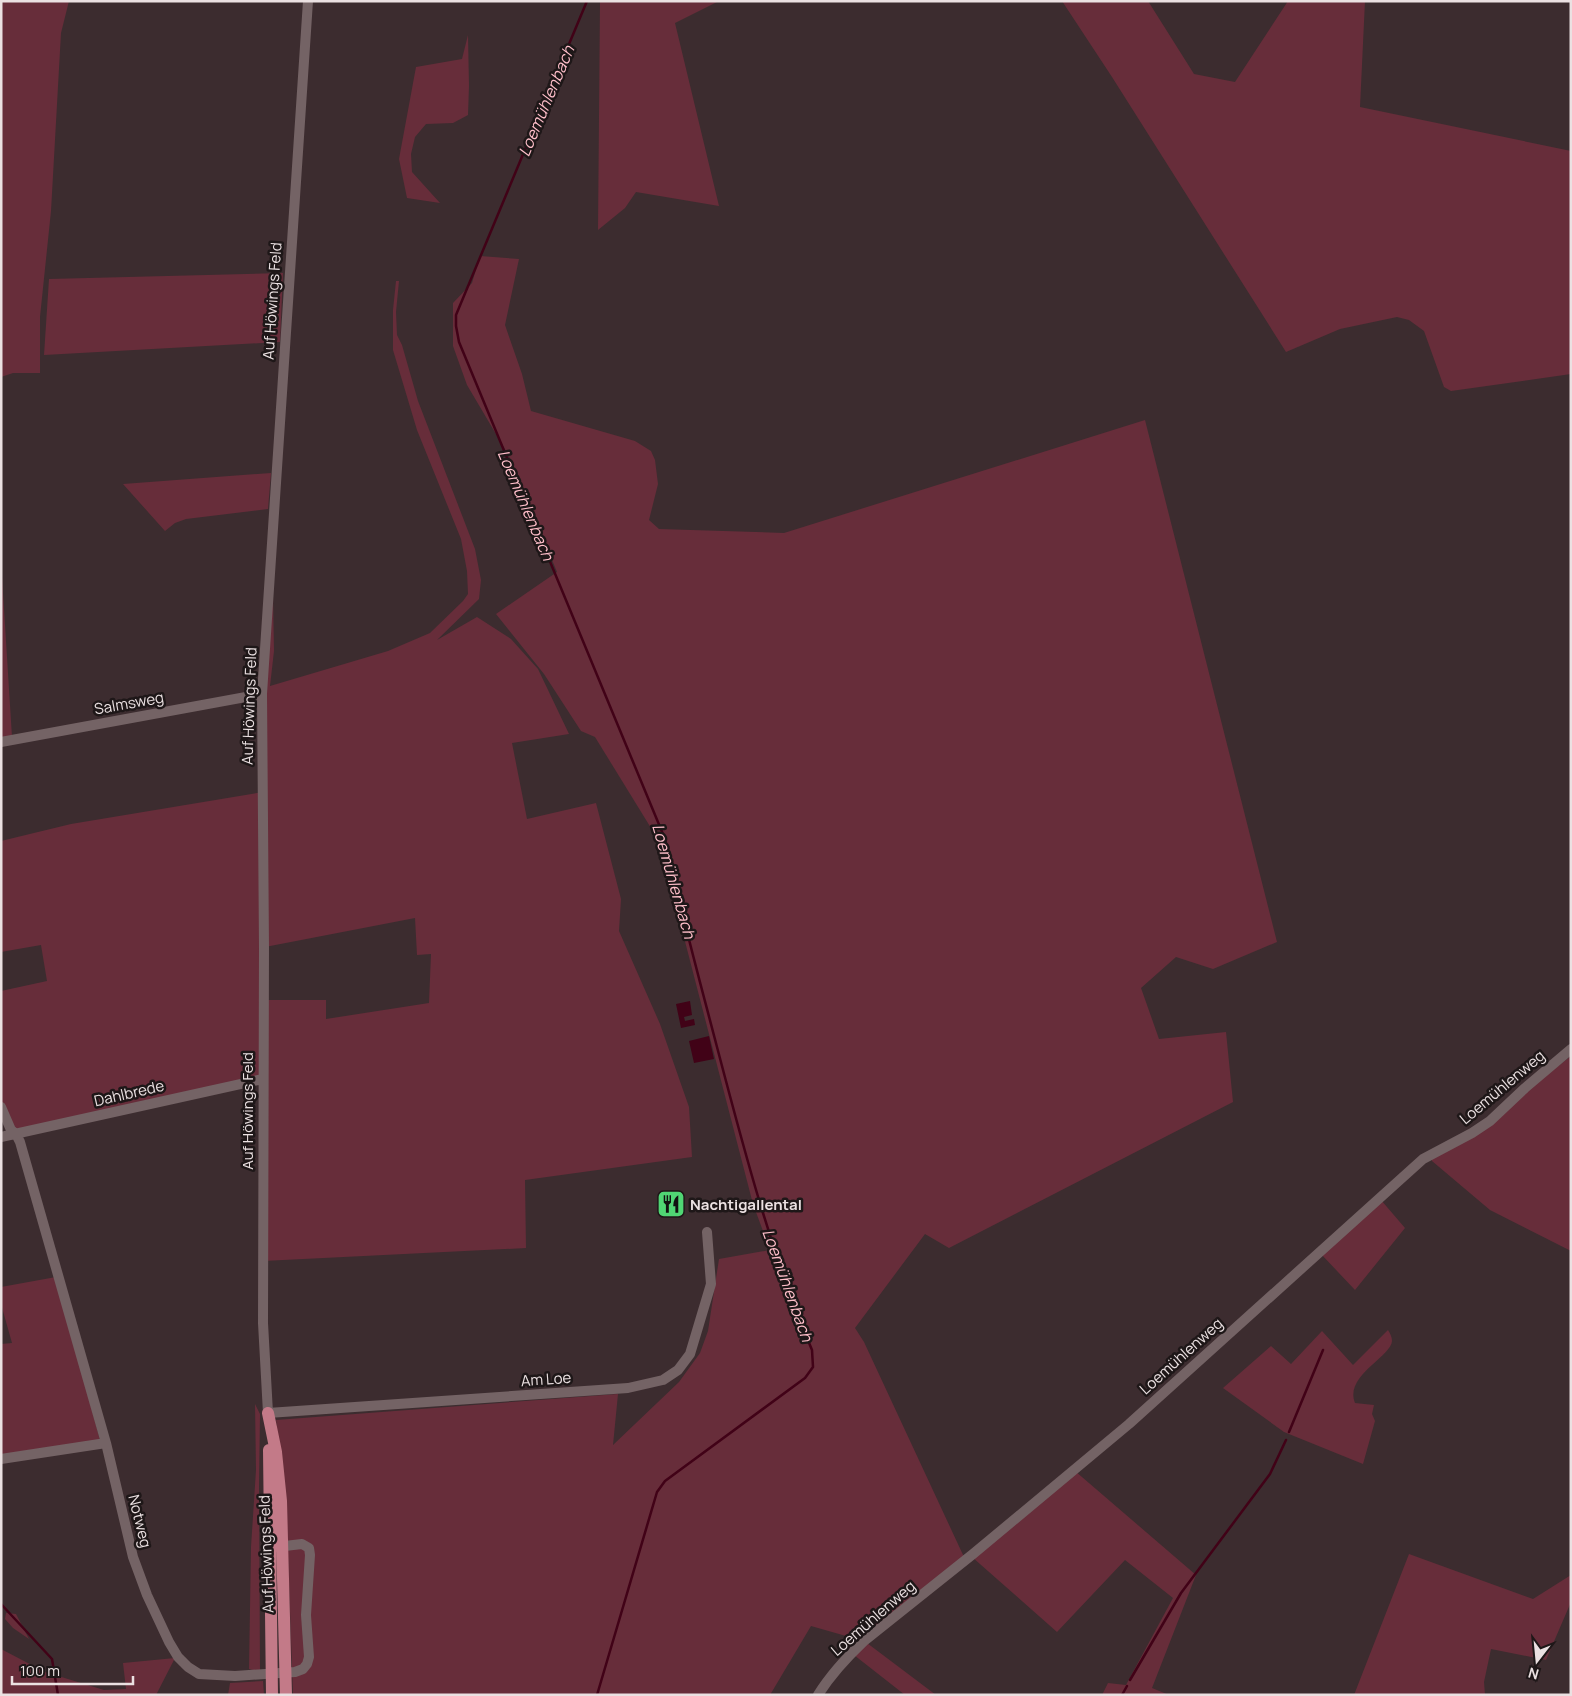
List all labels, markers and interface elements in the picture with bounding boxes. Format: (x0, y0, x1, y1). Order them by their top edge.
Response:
water label: Loemühlenbach (513, 42, 579, 160)
street label: Auf Höwings Feld (257, 242, 287, 360)
water label: Loemühlenbach (493, 446, 559, 564)
street label: Auf Höwings Feld (236, 647, 262, 765)
street label: Salmsweg (93, 687, 165, 719)
water label: Loemühlenbach (647, 821, 701, 941)
street label: Loemühlenweg (1455, 1045, 1549, 1129)
street label: Auf Höwings Feld (237, 1052, 258, 1170)
street label: Dahlbrede (92, 1075, 166, 1111)
restaurant icon: Nachtigallental (656, 1189, 686, 1219)
place label: Nachtigallental (690, 1194, 802, 1215)
water label: Loemühlenbach (757, 1226, 819, 1345)
street label: Loemühlenweg (1135, 1313, 1227, 1399)
street label: Am Loe (520, 1367, 572, 1391)
street label: Notweg (123, 1492, 157, 1550)
street label: Auf Höwings Feld (253, 1495, 279, 1613)
street label: Loemühlenweg (826, 1575, 920, 1661)
north arrow (1512, 1636, 1562, 1686)
scale bar (12, 1654, 134, 1686)
text: 100 m (20, 1660, 60, 1681)
text: N (1526, 1663, 1541, 1684)

